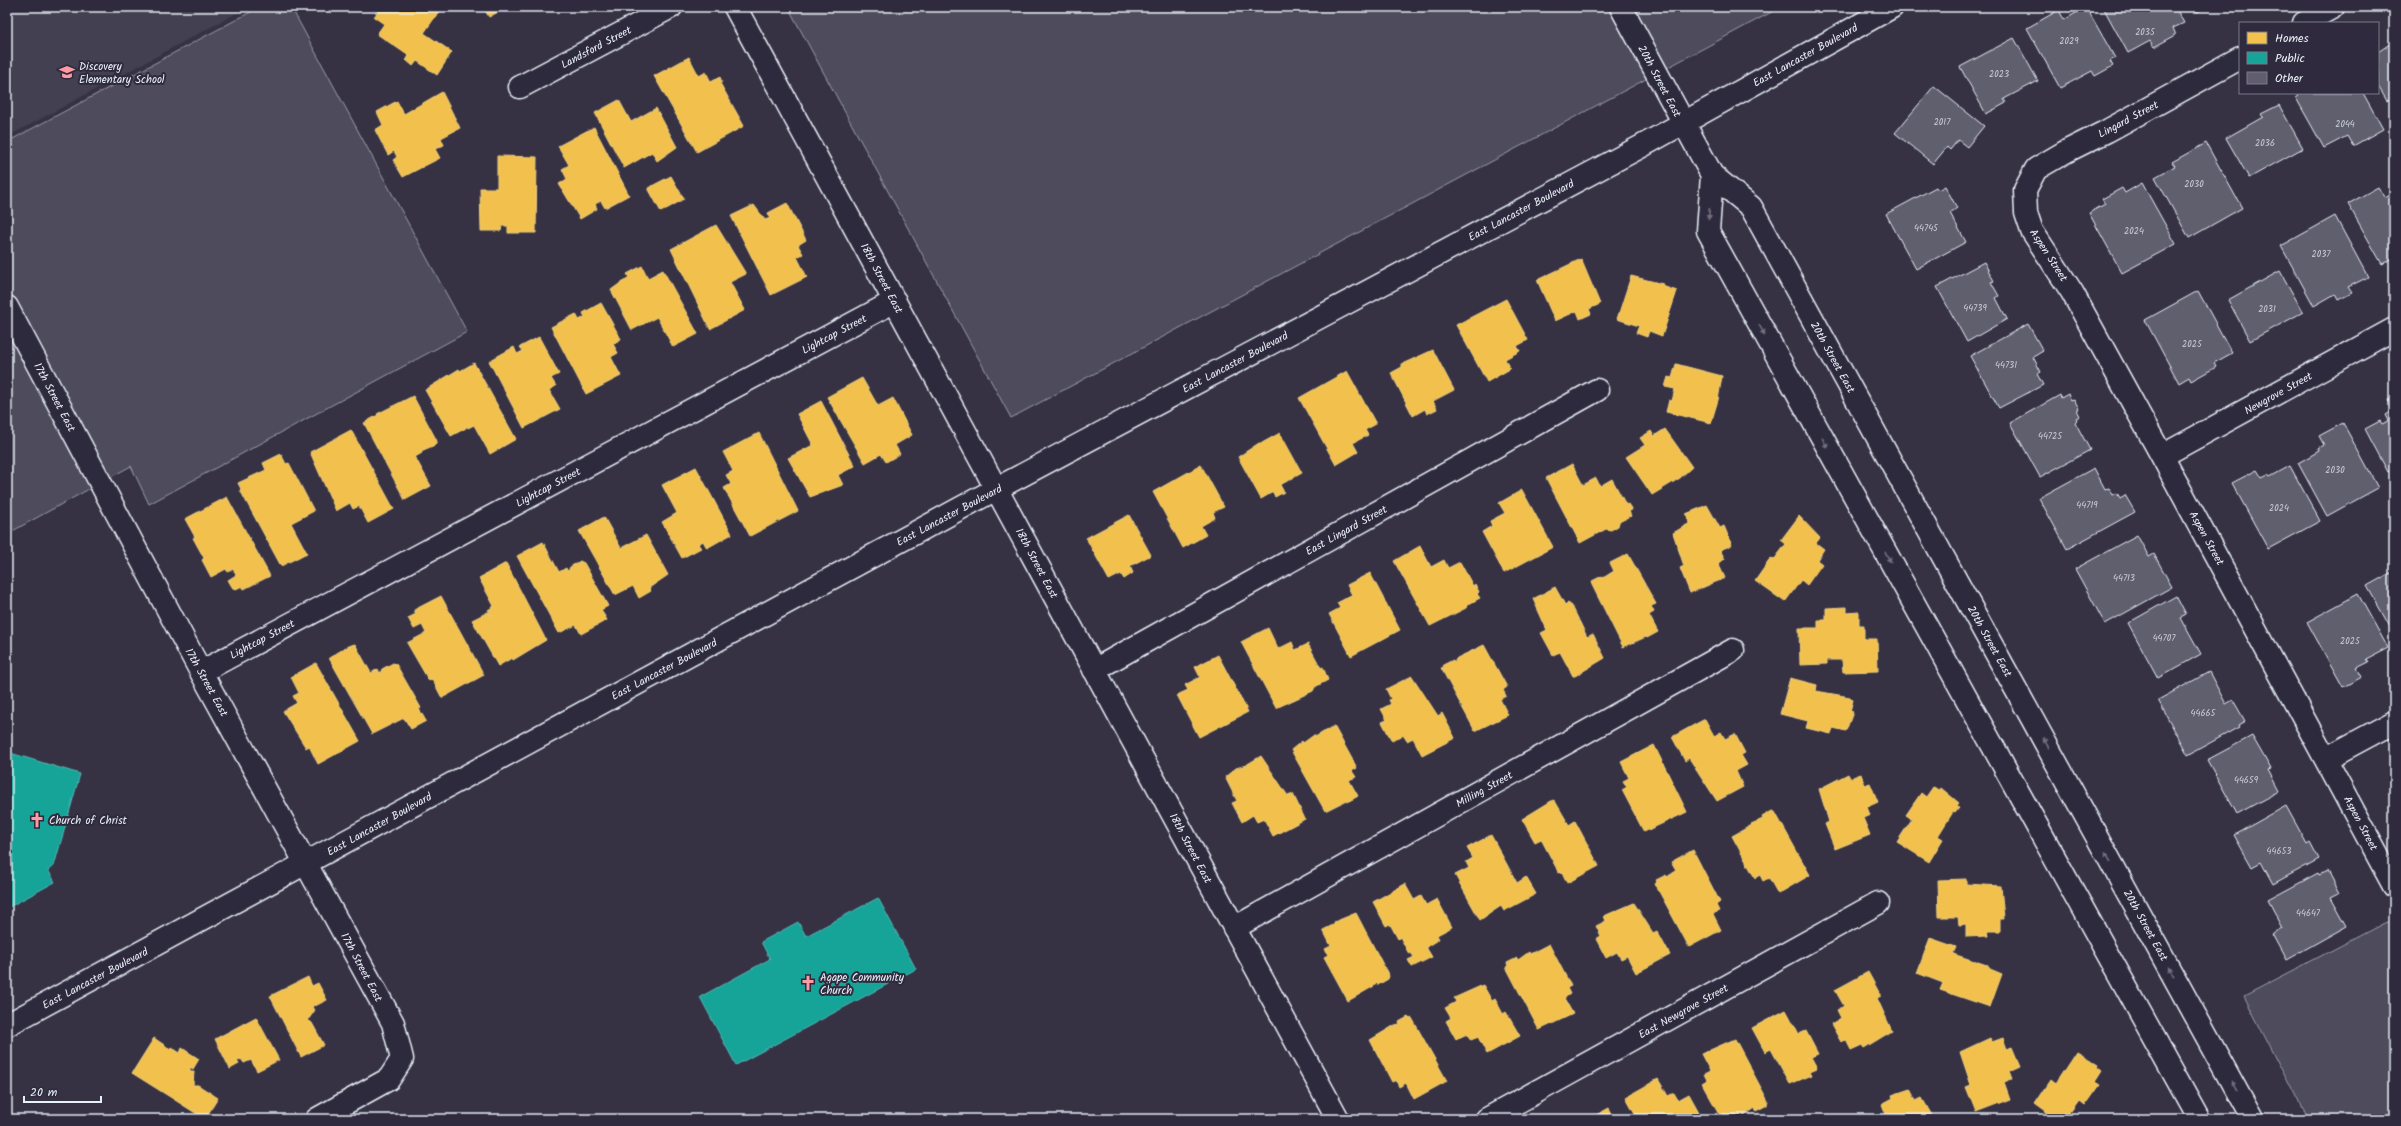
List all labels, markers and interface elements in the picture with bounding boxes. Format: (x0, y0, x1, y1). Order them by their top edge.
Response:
street label: East Lancaster Boulevard (1750, 19, 1862, 92)
street label: Landsford Street (558, 21, 636, 74)
legend (2239, 22, 2379, 94)
house number: 2035 (2135, 25, 2156, 40)
text: Homes (2275, 29, 2309, 48)
house number: 2029 (2059, 34, 2079, 49)
street label: 20th Street East (1633, 42, 1686, 121)
text: Public (2275, 49, 2305, 68)
place label: Discovery Elementary School (79, 58, 165, 89)
school or university icon: Discovery Elementary School (58, 63, 76, 81)
house number: 2023 (1989, 67, 2009, 82)
text: Other (2275, 69, 2304, 88)
street label: Lingard Street (2095, 96, 2163, 143)
house number: 2017 (1934, 115, 1951, 130)
house number: 2044 (2335, 117, 2355, 132)
house number: 2036 (2255, 136, 2275, 151)
street label: East Lancaster Boulevard (1465, 175, 1578, 246)
house number: 2030 (2184, 177, 2204, 192)
one-way arrow (1706, 208, 1712, 220)
house number: 44745 (1914, 221, 1939, 236)
house number: 2024 (2124, 224, 2144, 239)
street label: Aspen Street (2024, 226, 2072, 286)
street label: 18th Street East (855, 240, 908, 318)
house number: 2037 (2311, 247, 2331, 262)
house number: 44739 (1963, 301, 1987, 316)
house number: 2031 (2258, 302, 2276, 317)
street label: Lightcap Street (799, 310, 871, 360)
street label: 20th Street East (1805, 318, 1860, 397)
one-way arrow (1759, 324, 1765, 336)
street label: East Lancaster Boulevard (1179, 327, 1292, 398)
house number: 2025 (2182, 337, 2203, 352)
house number: 44731 (1995, 358, 2017, 373)
street label: 17th Street East (28, 360, 80, 436)
street label: Newgrove Street (2241, 367, 2317, 420)
house number: 44725 (2038, 429, 2063, 444)
one-way arrow (1822, 438, 1828, 449)
street label: Lightcap Street (513, 463, 585, 513)
house number: 2030 (2325, 463, 2345, 478)
street label: East Lancaster Boulevard (893, 480, 1006, 551)
house number: 44719 (2076, 498, 2098, 513)
street label: East Lingard Street (1302, 501, 1391, 561)
house number: 2024 (2269, 501, 2289, 516)
street label: Aspen Street (2184, 508, 2229, 570)
street label: 18th Street East (1010, 525, 1063, 603)
one-way arrow (1884, 551, 1891, 563)
house number: 44713 (2113, 571, 2135, 586)
street label: 20th Street East (1962, 602, 2017, 681)
street label: Lightcap Street (227, 615, 299, 665)
house number: 44707 (2153, 631, 2176, 646)
street label: East Lancaster Boulevard (608, 634, 721, 705)
house number: 2025 (2340, 634, 2361, 649)
street label: 17th Street East (180, 645, 233, 721)
house number: 44665 (2191, 706, 2217, 721)
one-way arrow (2042, 737, 2049, 749)
street label: Milling Street (1453, 766, 1517, 813)
house number: 44659 (2234, 773, 2259, 788)
street label: East Lancaster Boulevard (324, 788, 436, 861)
street label: Aspen Street (2338, 793, 2382, 855)
street label: 18th Street East (1164, 810, 1217, 888)
church icon: Church of Christ (28, 811, 46, 829)
place label: Church of Christ (49, 812, 128, 830)
house number: 44653 (2267, 844, 2291, 859)
one-way arrow (2105, 851, 2112, 863)
street label: 20th Street East (2118, 886, 2173, 965)
house number: 44647 (2296, 906, 2321, 921)
street label: 17th Street East (335, 930, 387, 1006)
street label: East Lancaster Boulevard (39, 943, 152, 1014)
one-way arrow (2168, 965, 2174, 977)
place label: Agape Community Church (820, 969, 905, 1000)
church icon: Agape Community Church (799, 974, 817, 992)
street label: East Newgrove Street (1635, 979, 1732, 1044)
scale bar (24, 1078, 101, 1104)
one-way arrow (2230, 1079, 2237, 1091)
text: 20 m (30, 1083, 58, 1102)

